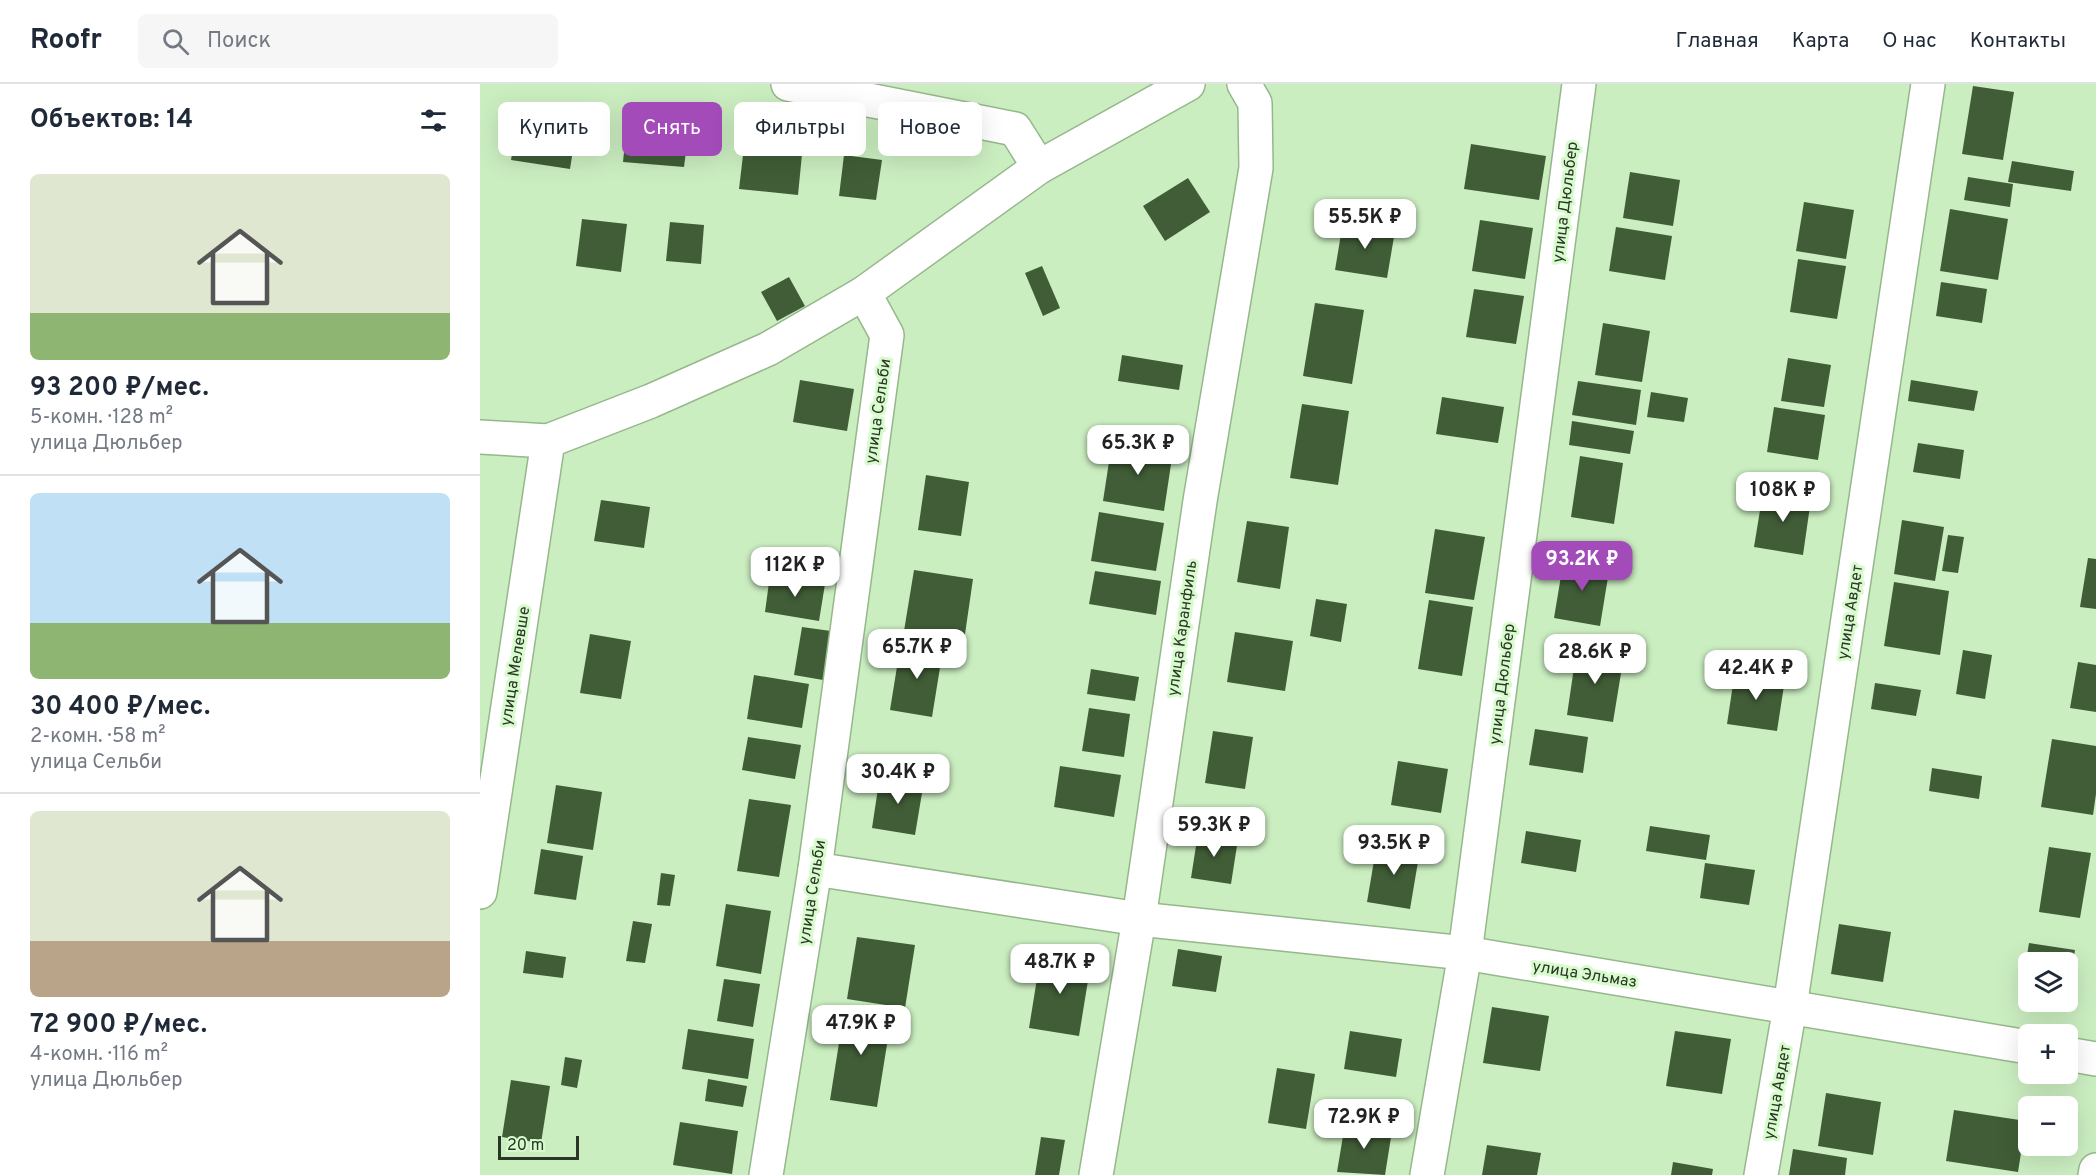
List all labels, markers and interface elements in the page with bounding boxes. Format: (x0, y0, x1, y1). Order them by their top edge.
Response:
search box (138, 14, 558, 68)
text: Roofr (30, 23, 102, 59)
icon: search (159, 25, 192, 58)
text: Поиск (207, 28, 271, 55)
text: Главная (1675, 28, 1759, 55)
text: Карта (1792, 28, 1849, 55)
text: О нас (1882, 28, 1937, 55)
text: Контакты (1970, 28, 2066, 55)
chip: Купить (498, 102, 610, 156)
chip: Снять (622, 102, 722, 156)
chip: Фильтры (734, 102, 866, 156)
chip: Новое (878, 102, 982, 156)
text: Объектов: 14 (30, 104, 193, 137)
icon: filters (417, 104, 450, 137)
street label: улица Дюльбер (1549, 140, 1583, 264)
pin: 55.5K ₽ (1310, 199, 1420, 250)
text: 55.5K ₽ (1328, 205, 1402, 231)
icon: home (186, 213, 294, 321)
street label: улица Сельби (862, 358, 896, 465)
text: 93 200 ₽/мес. (30, 372, 209, 405)
text: 5-комн. · 128 m² (30, 405, 173, 431)
pin: 65.3K ₽ (1083, 425, 1193, 476)
text: улица Дюльбер (30, 431, 183, 457)
text: 65.3K ₽ (1101, 431, 1175, 457)
pin: 108K ₽ (1734, 472, 1832, 523)
text: 108K ₽ (1750, 478, 1816, 504)
icon: home (186, 532, 294, 640)
pin: 93.2K ₽ (1527, 541, 1637, 592)
pin: 112K ₽ (746, 547, 844, 598)
text: 93.2K ₽ (1545, 547, 1619, 573)
text: 112K ₽ (765, 553, 825, 579)
street label: улица Каранфиль (1164, 559, 1202, 698)
street label: улица Авдет (1834, 563, 1868, 661)
street label: улица Мелевше (497, 605, 535, 727)
street label: улица Дюльбер (1486, 622, 1520, 746)
pin: 65.7K ₽ (862, 629, 972, 680)
pin: 28.6K ₽ (1540, 634, 1650, 685)
text: 65.7K ₽ (882, 635, 952, 661)
text: 28.6K ₽ (1558, 640, 1632, 666)
pin: 42.4K ₽ (1701, 650, 1811, 701)
text: 42.4K ₽ (1718, 656, 1794, 682)
text: 30 400 ₽/мес. (30, 691, 210, 724)
text: 2-комн. · 58 m² (30, 724, 165, 750)
text: улица Сельби (30, 750, 162, 776)
pin: 30.4K ₽ (843, 754, 953, 805)
text: 30.4K ₽ (861, 760, 935, 786)
pin: 59.3K ₽ (1159, 807, 1269, 858)
text: 59.3K ₽ (1177, 813, 1251, 839)
pin: 93.5K ₽ (1339, 825, 1449, 876)
text: 93.5K ₽ (1357, 831, 1431, 857)
street label: улица Сельби (795, 839, 831, 946)
icon: home (186, 850, 294, 958)
pin: 48.7K ₽ (1005, 944, 1115, 995)
text: 48.7K ₽ (1024, 950, 1096, 976)
map controls (2018, 952, 2078, 1156)
button: layers (2018, 952, 2078, 1012)
street label: улица Эльмаз (1531, 957, 1639, 993)
pin: 47.9K ₽ (806, 1005, 916, 1056)
text: 72 900 ₽/мес. (30, 1009, 207, 1042)
text: 47.9K ₽ (826, 1011, 896, 1037)
button: + (2018, 1024, 2078, 1084)
text: 4-комн. · 116 m² (30, 1042, 168, 1068)
street label: улица Авдет (1760, 1043, 1796, 1141)
text: улица Дюльбер (30, 1068, 183, 1094)
button: − (2018, 1096, 2078, 1156)
pin: 72.9K ₽ (1309, 1099, 1419, 1150)
text: 72.9K ₽ (1328, 1105, 1400, 1131)
scale bar (498, 1133, 579, 1160)
text: 20 m (507, 1136, 544, 1156)

